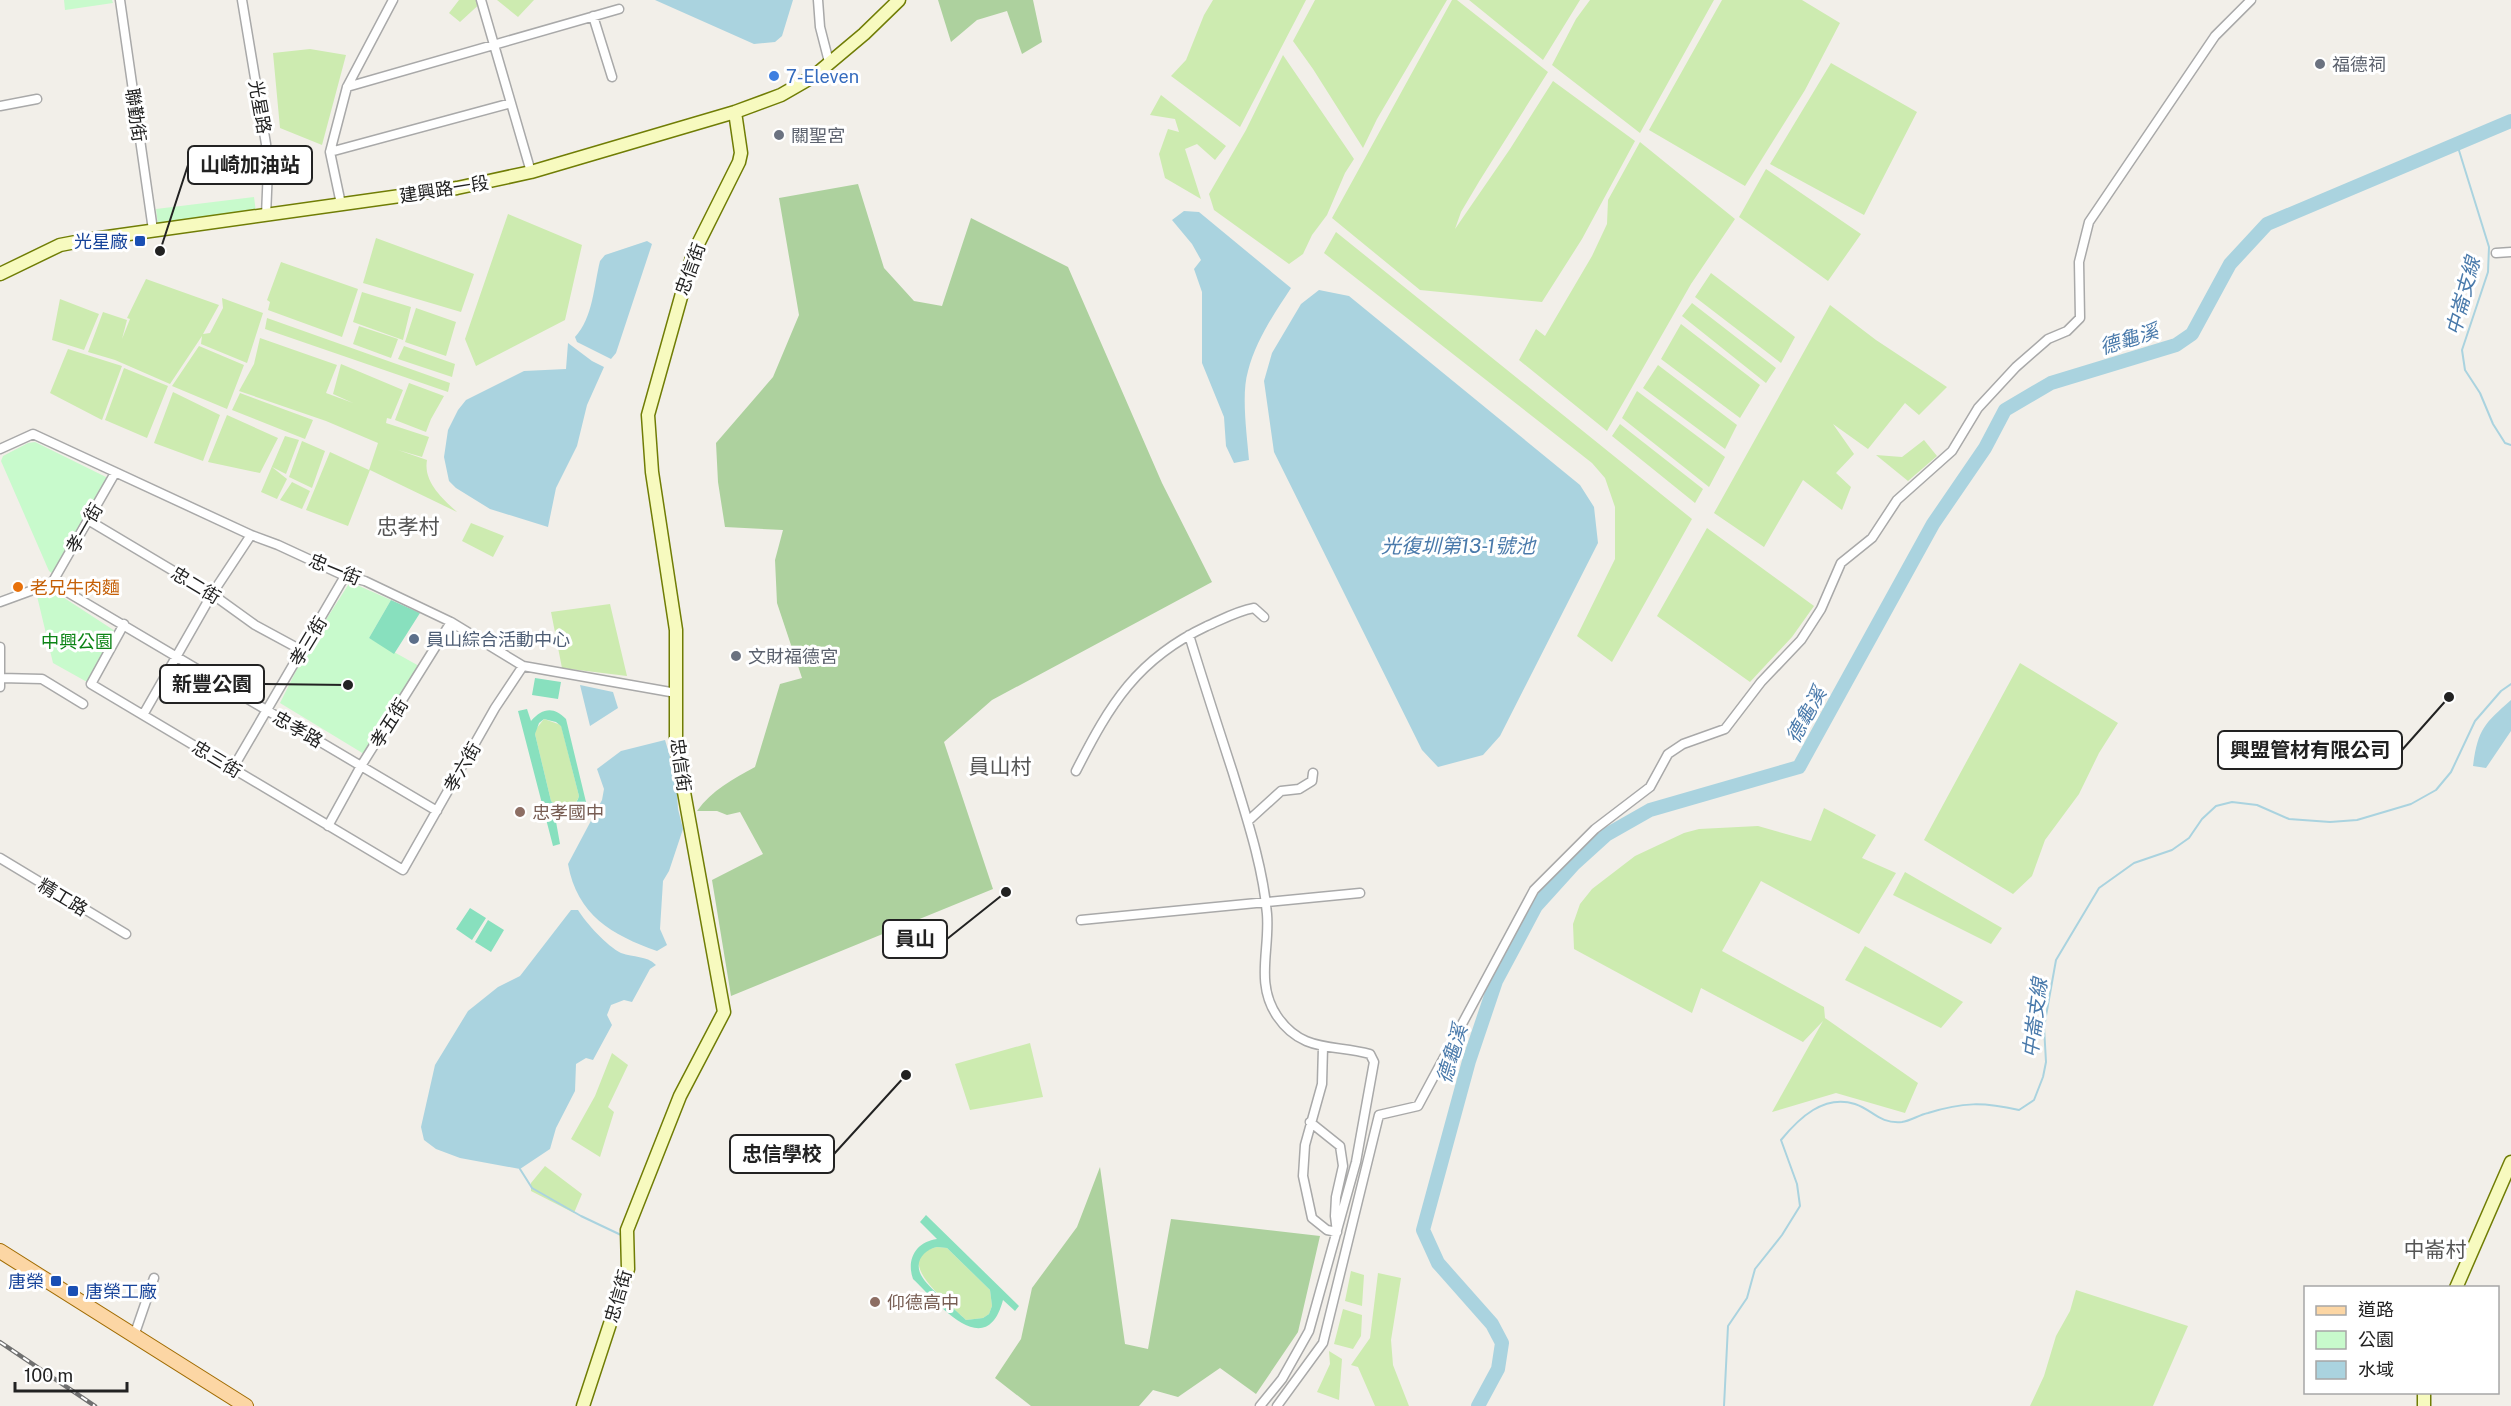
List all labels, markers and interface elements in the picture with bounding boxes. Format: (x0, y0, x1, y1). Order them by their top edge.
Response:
place label: 福德祠 (2332, 54, 2386, 75)
marker: 福德祠 (2313, 57, 2327, 71)
place label: 7-Eleven (786, 66, 859, 87)
marker: 7-Eleven (767, 69, 781, 83)
street label: 光星路 (245, 79, 275, 135)
street label: 聯勤街 (122, 87, 150, 143)
place label: 關聖宮 (791, 125, 845, 146)
marker: 關聖宮 (772, 128, 786, 142)
callout: 山崎加油站 (188, 146, 312, 184)
text: 山崎加油站 (200, 153, 300, 177)
street label: 建興路一段 (398, 172, 490, 206)
place label: 光星廠 (74, 231, 128, 252)
marker: 光星廠 (133, 234, 147, 248)
street label: 忠信街 (671, 240, 709, 298)
water label: 中崙支線 (2441, 252, 2485, 338)
water label: 德龜溪 (2097, 318, 2164, 359)
street label: 孝一街 (61, 499, 107, 557)
district label: 忠孝村 (377, 514, 440, 539)
water label: 光復圳第13-1號池 (1381, 534, 1537, 558)
street label: 忠一街 (306, 549, 364, 589)
street label: 忠二街 (167, 562, 225, 608)
place label: 老兄牛肉麵 (30, 577, 120, 598)
marker: 老兄牛肉麵 (11, 580, 25, 594)
street label: 孝三街 (285, 612, 331, 670)
place label: 員山綜合活動中心 (426, 629, 570, 650)
park label: 中興公園 (41, 631, 113, 652)
marker: 員山綜合活動中心 (407, 632, 421, 646)
place label: 文財福德宮 (748, 646, 838, 667)
marker: 文財福德宮 (729, 649, 743, 663)
callout: 新豐公園 (160, 665, 264, 703)
text: 新豐公園 (172, 672, 252, 696)
water label: 德龜溪 (1781, 680, 1832, 747)
street label: 孝五街 (366, 695, 412, 751)
street label: 忠孝路 (269, 706, 327, 752)
callout: 興盟管材有限公司 (2218, 731, 2402, 769)
street label: 忠三街 (188, 736, 246, 782)
street label: 忠信街 (667, 737, 695, 793)
street label: 孝六街 (439, 738, 485, 796)
text: 興盟管材有限公司 (2230, 738, 2390, 762)
district label: 員山村 (969, 754, 1032, 779)
place label: 忠孝國中 (532, 802, 604, 823)
marker: 忠孝國中 (513, 805, 527, 819)
street label: 精工路 (34, 874, 92, 920)
callout: 員山 (883, 920, 947, 958)
text: 員山 (895, 927, 935, 951)
water label: 中崙支線 (2018, 975, 2052, 1059)
water label: 德龜溪 (1432, 1019, 1473, 1086)
callout: 忠信學校 (730, 1135, 834, 1173)
text: 忠信學校 (742, 1142, 822, 1166)
district label: 中崙村 (2404, 1237, 2467, 1262)
street label: 忠信街 (600, 1267, 636, 1325)
place label: 唐榮 (8, 1271, 44, 1292)
marker: 唐榮 (49, 1274, 63, 1288)
place label: 唐榮工廠 (85, 1281, 157, 1302)
marker: 唐榮工廠 (66, 1284, 80, 1298)
legend (2304, 1286, 2499, 1394)
place label: 仰德高中 (887, 1292, 959, 1313)
marker: 仰德高中 (868, 1295, 882, 1309)
text: 道路 (2358, 1299, 2394, 1320)
text: 公園 (2358, 1329, 2394, 1350)
scale bar (15, 1355, 128, 1393)
text: 水域 (2358, 1359, 2394, 1380)
text: 100 m (24, 1365, 73, 1386)

